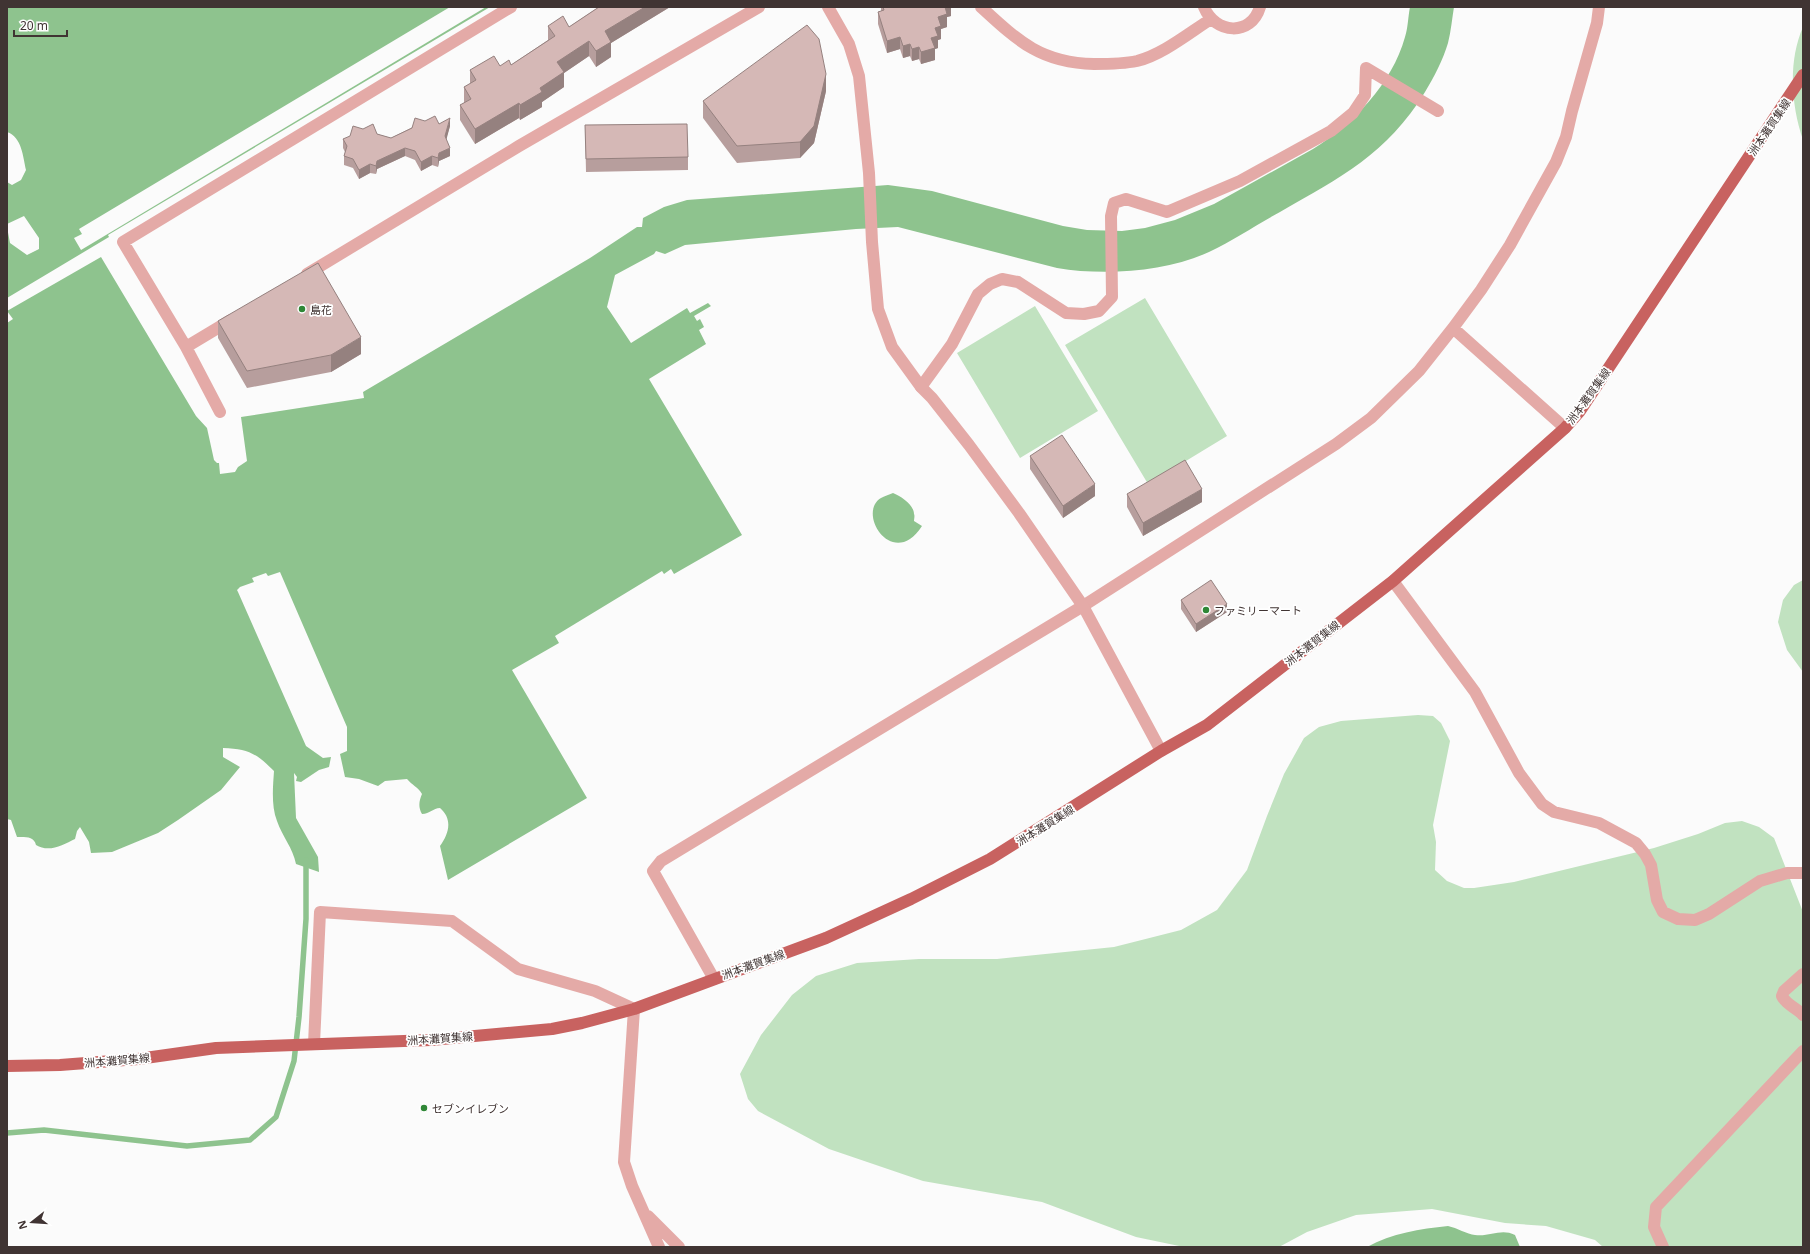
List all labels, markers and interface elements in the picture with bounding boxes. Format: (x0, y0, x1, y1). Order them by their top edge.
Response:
scale bar (14, 12, 67, 38)
text: 20 m (20, 17, 48, 34)
street label: 洲本灘賀集線 (1744, 95, 1794, 159)
place label: 島花 (310, 302, 332, 317)
marker: 島花 (297, 304, 307, 314)
street label: 洲本灘賀集線 (1563, 365, 1613, 427)
place label: ファミリーマート (1214, 603, 1302, 618)
marker: ファミリーマート (1201, 605, 1211, 615)
street label: 洲本灘賀集線 (1281, 617, 1343, 669)
street label: 洲本灘賀集線 (1013, 801, 1077, 849)
street label: 洲本灘賀集線 (719, 946, 787, 982)
street label: 洲本灘賀集線 (407, 1028, 473, 1048)
street label: 洲本灘賀集線 (83, 1050, 151, 1070)
place label: セブンイレブン (432, 1101, 509, 1116)
marker: セブンイレブン (419, 1103, 429, 1113)
north arrow (12, 1202, 52, 1242)
text: N (13, 1219, 30, 1232)

